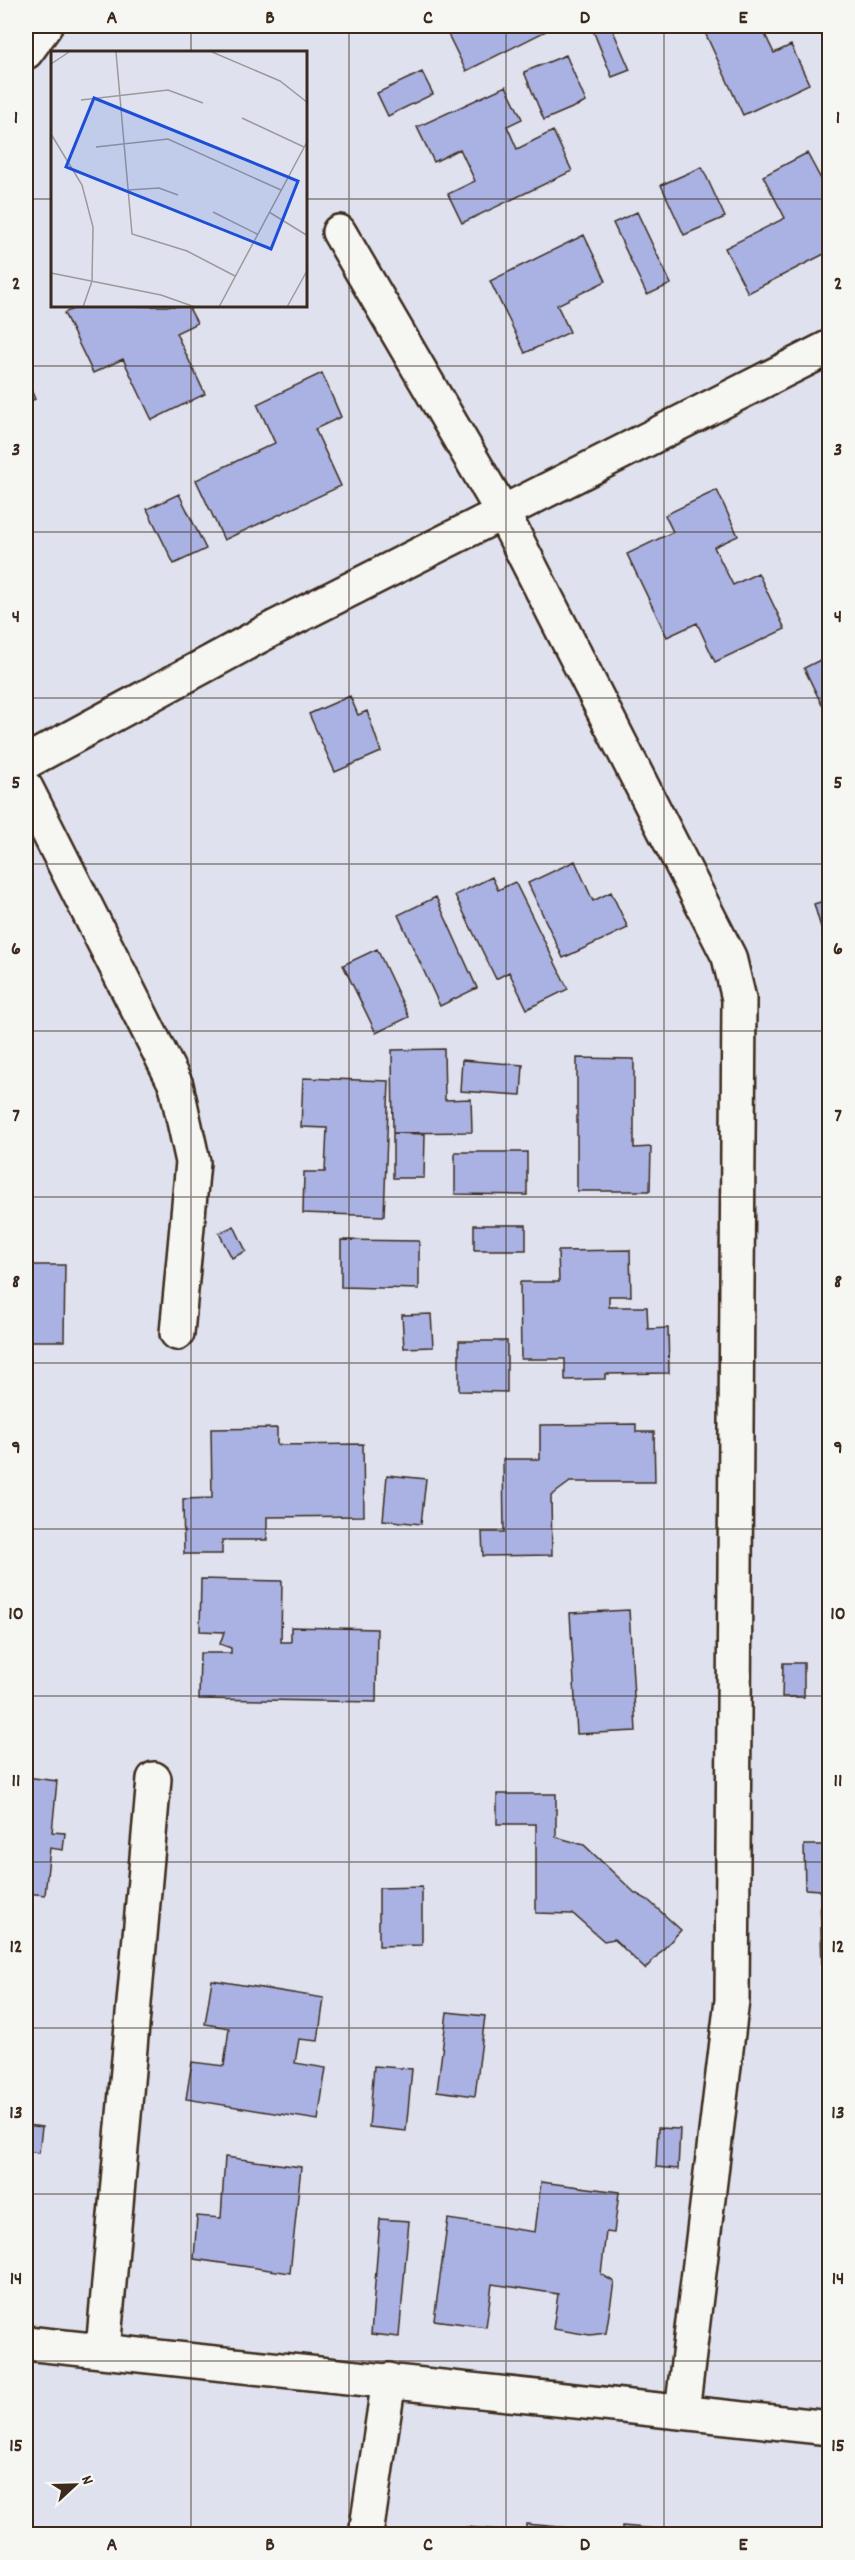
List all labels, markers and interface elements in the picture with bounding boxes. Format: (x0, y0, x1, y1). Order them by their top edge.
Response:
text: A (107, 5, 118, 33)
text: B (265, 5, 275, 33)
text: C (423, 5, 433, 33)
text: D (580, 5, 591, 33)
text: E (738, 5, 748, 33)
inset map (51, 51, 308, 308)
text: 1 (14, 105, 18, 133)
text: 1 (836, 105, 840, 133)
text: 2 (12, 271, 20, 299)
text: 2 (834, 271, 842, 299)
text: 3 (12, 437, 20, 465)
text: 3 (834, 437, 842, 465)
text: 4 (12, 604, 20, 632)
text: 4 (834, 604, 842, 632)
text: 5 (11, 770, 21, 798)
text: 5 (833, 770, 843, 798)
text: 6 (11, 936, 21, 964)
text: 6 (833, 936, 843, 964)
text: 7 (12, 1103, 20, 1131)
text: 7 (834, 1103, 842, 1131)
text: 8 (12, 1269, 20, 1297)
text: 8 (834, 1269, 842, 1297)
text: 9 (11, 1435, 21, 1463)
text: 9 (833, 1435, 843, 1463)
text: 10 (8, 1601, 24, 1629)
text: 10 (830, 1601, 846, 1629)
text: 11 (12, 1768, 20, 1796)
text: 11 (834, 1768, 842, 1796)
text: 12 (9, 1934, 23, 1962)
text: 12 (831, 1934, 845, 1962)
text: 13 (9, 2100, 23, 2128)
text: 13 (831, 2100, 845, 2128)
text: 14 (10, 2266, 22, 2294)
text: 14 (832, 2266, 844, 2294)
text: 15 (9, 2433, 23, 2461)
text: 15 (831, 2433, 845, 2461)
north arrow (45, 2455, 105, 2515)
text: N (74, 2472, 99, 2488)
text: A (107, 2532, 118, 2560)
text: B (265, 2532, 275, 2560)
text: C (423, 2532, 433, 2560)
text: D (580, 2532, 591, 2560)
text: E (738, 2532, 748, 2560)

